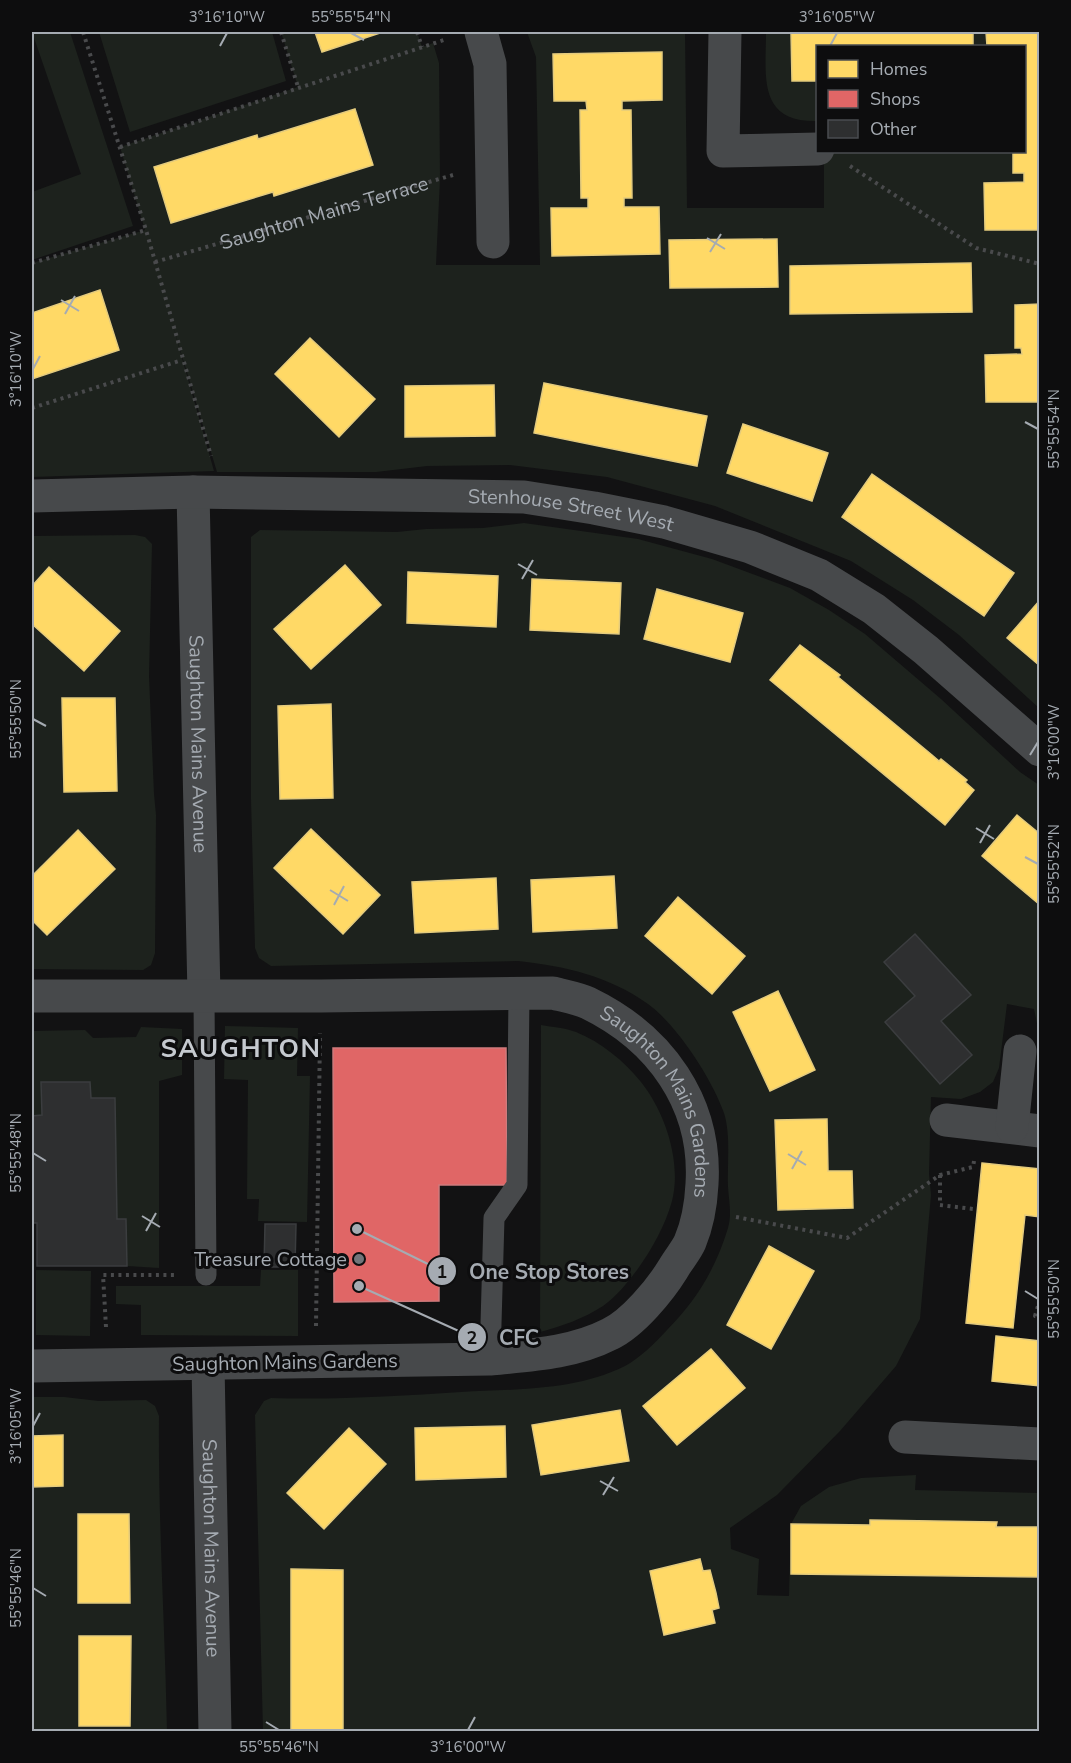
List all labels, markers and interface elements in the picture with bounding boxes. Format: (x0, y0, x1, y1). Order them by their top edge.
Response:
text: 3°16'10"W (189, 7, 266, 27)
text: 55°55'54"N (311, 7, 391, 27)
text: 3°16'05"W (799, 7, 876, 27)
legend (816, 45, 1026, 153)
text: Homes (870, 57, 927, 81)
text: Shops (870, 87, 920, 111)
text: Other (870, 117, 917, 141)
street label: Saughton Mains Terrace (217, 170, 432, 256)
text: 3°16'10"W (6, 330, 26, 407)
text: 55°55'54"N (1044, 389, 1064, 469)
street label: Stenhouse Street West (468, 483, 678, 538)
street label: Saughton Mains Avenue (182, 634, 214, 853)
text: 55°55'50"N (6, 679, 26, 759)
text: 3°16'00"W (1044, 703, 1064, 780)
text: 55°55'52"N (1044, 824, 1064, 904)
street label: Saughton Mains Gardens (595, 999, 715, 1199)
district label: SAUGHTON (161, 1031, 321, 1066)
text: 55°55'48"N (6, 1113, 26, 1193)
place label: Treasure Cottage (194, 1246, 347, 1273)
marker: Treasure Cottage (352, 1252, 366, 1266)
callout: One Stop Stores (427, 1252, 641, 1291)
text: One Stop Stores (469, 1258, 629, 1286)
text: 55°55'50"N (1044, 1259, 1064, 1339)
text: 1 (437, 1260, 447, 1284)
callout: CFC (457, 1318, 551, 1357)
text: CFC (499, 1324, 539, 1352)
text: 2 (467, 1326, 477, 1350)
street label: Saughton Mains Gardens (172, 1347, 398, 1378)
text: 3°16'05"W (6, 1387, 26, 1464)
street label: Saughton Mains Avenue (195, 1439, 227, 1657)
text: 55°55'46"N (6, 1548, 26, 1628)
text: 55°55'46"N (239, 1737, 319, 1757)
text: 3°16'00"W (430, 1737, 507, 1757)

